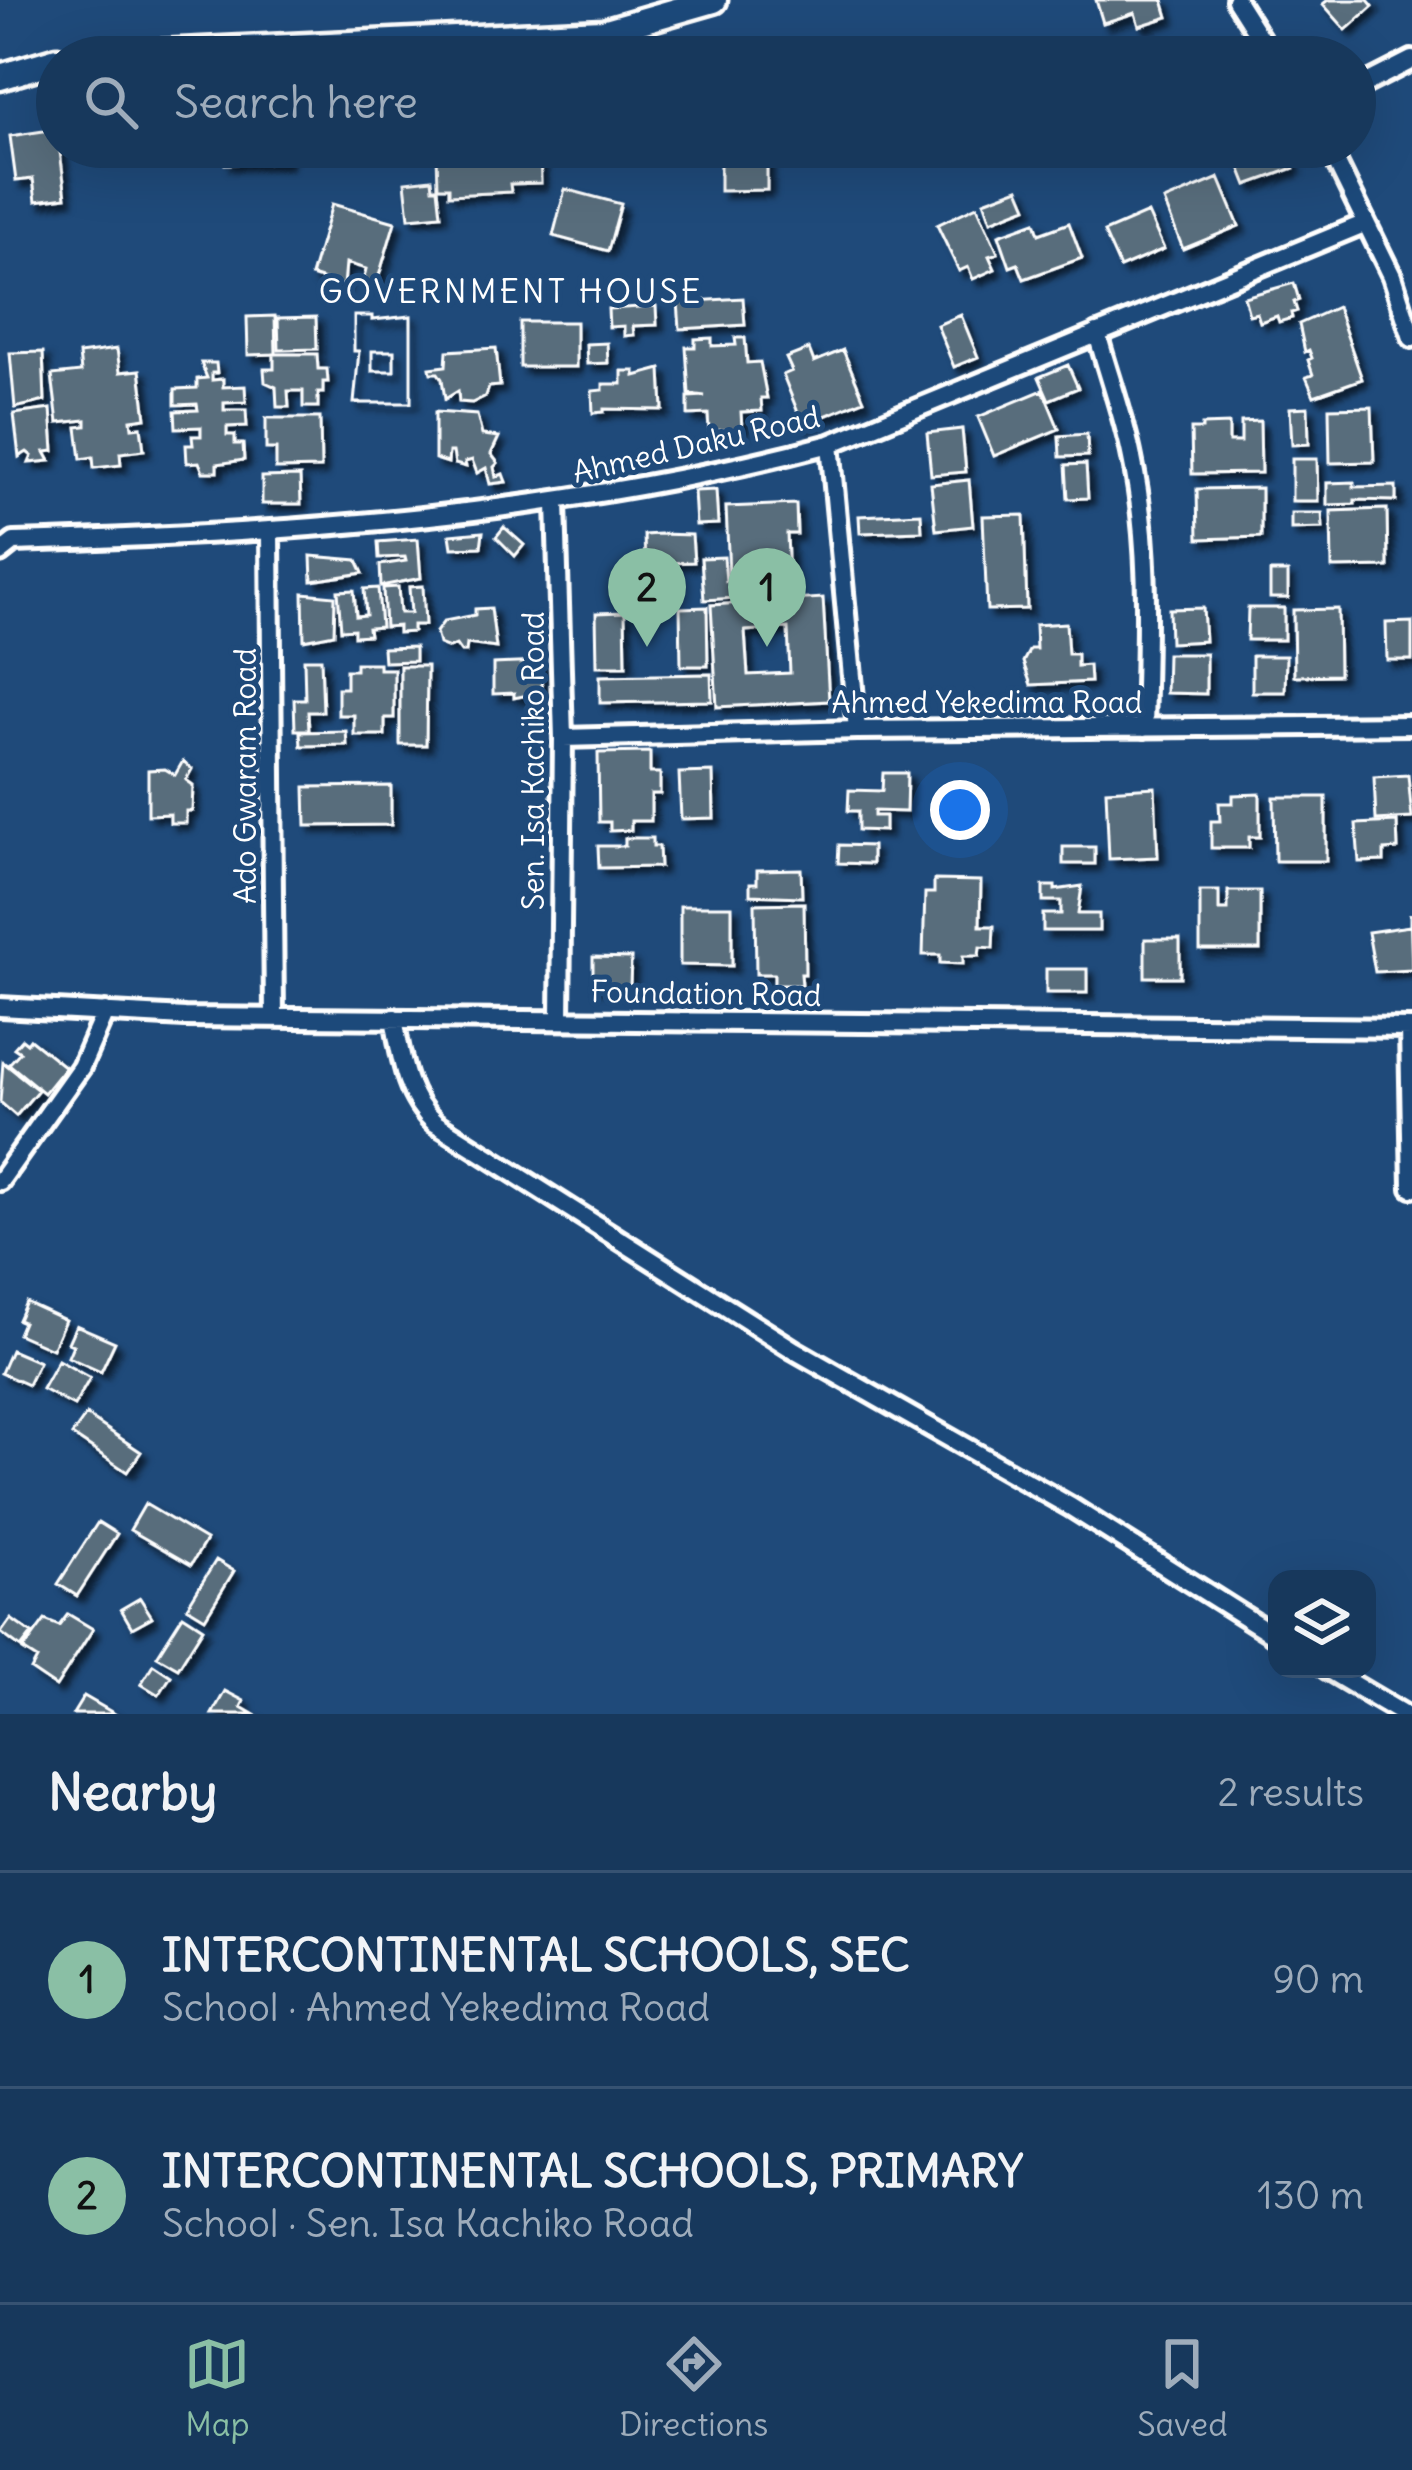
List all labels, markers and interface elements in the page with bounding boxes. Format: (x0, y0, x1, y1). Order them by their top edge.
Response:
search box (36, 36, 1376, 168)
icon: search (78, 69, 144, 135)
text: Search here (174, 74, 418, 130)
district label: GOVERNMENT HOUSE (319, 270, 703, 312)
street label: Ahmed Daku Road (569, 397, 823, 491)
pin: 2 (608, 548, 686, 647)
pin: 1 (728, 548, 806, 647)
street label: Sen. Isa Kachiko Road (514, 612, 552, 910)
street label: Ado Gwaram Road (226, 648, 264, 904)
street label: Ahmed Yekedima Road (832, 683, 1142, 721)
your location (930, 780, 990, 840)
street label: Foundation Road (590, 972, 822, 1014)
map controls (1268, 1570, 1376, 1678)
button: layers (1268, 1570, 1376, 1678)
text: Nearby (48, 1760, 217, 1824)
text: 2 results (1217, 1768, 1364, 1817)
text: INTERCONTINENTAL SCHOOLS, SEC (162, 1927, 910, 1983)
text: 1 (79, 1955, 95, 2004)
text: 90 m (1272, 1955, 1364, 2004)
text: School · Ahmed Yekedima Road (162, 1983, 710, 2032)
text: INTERCONTINENTAL SCHOOLS, PRIMARY (162, 2143, 1023, 2199)
text: 2 (76, 2171, 98, 2220)
text: 130 m (1257, 2171, 1364, 2220)
text: School · Sen. Isa Kachiko Road (162, 2199, 694, 2248)
tab: Map (184, 2331, 250, 2445)
tab: Directions (619, 2331, 768, 2445)
tab: Saved (1137, 2331, 1228, 2445)

